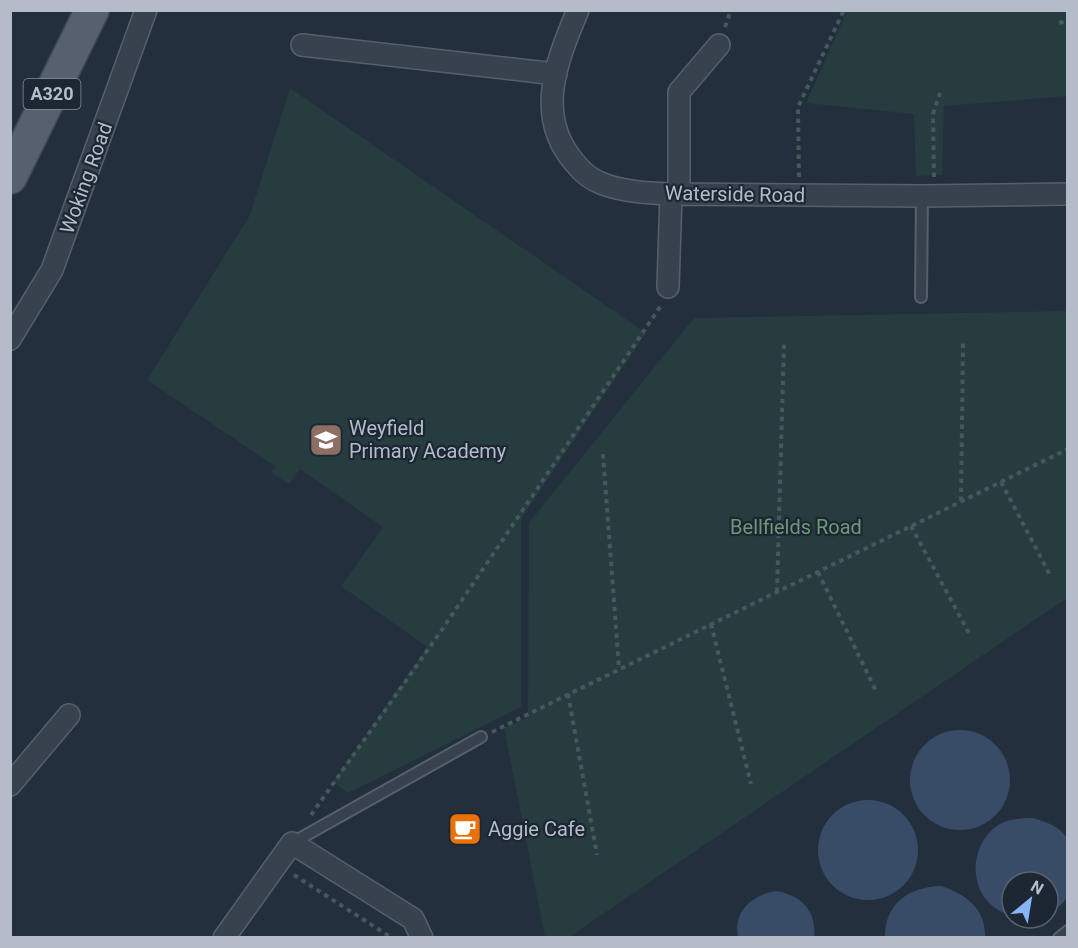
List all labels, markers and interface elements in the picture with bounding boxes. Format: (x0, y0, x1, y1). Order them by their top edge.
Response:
road number: A320 (23, 79, 80, 109)
street label: Woking Road (55, 119, 117, 237)
street label: Waterside Road (665, 181, 805, 207)
place label: Weyfield Primary Academy (349, 416, 507, 463)
school or university icon: Weyfield Primary Academy (308, 422, 344, 458)
park label: Bellfields Road (730, 515, 862, 539)
cafe icon: Aggie Cafe (447, 811, 483, 847)
place label: Aggie Cafe (488, 817, 585, 841)
north arrow (1000, 870, 1060, 930)
text: N (1028, 876, 1047, 898)

